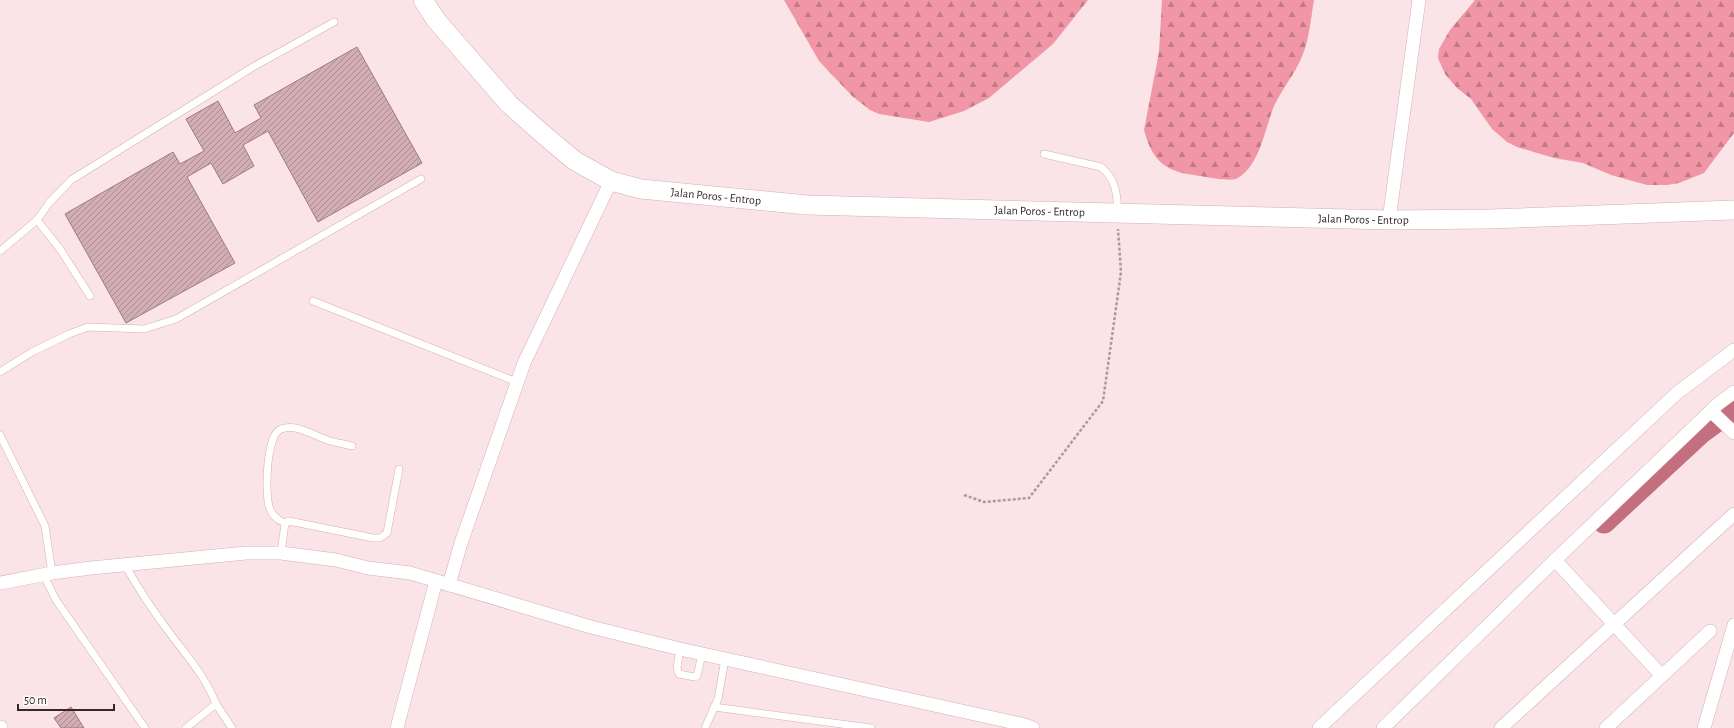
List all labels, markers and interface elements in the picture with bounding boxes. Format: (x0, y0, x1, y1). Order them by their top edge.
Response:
street label: Jalan Poros - Entrop (670, 186, 762, 207)
street label: Jalan Poros - Entrop (994, 204, 1085, 218)
street label: Jalan Poros - Entrop (1318, 212, 1409, 226)
scale bar (18, 686, 114, 712)
text: 50 m (24, 694, 47, 706)

